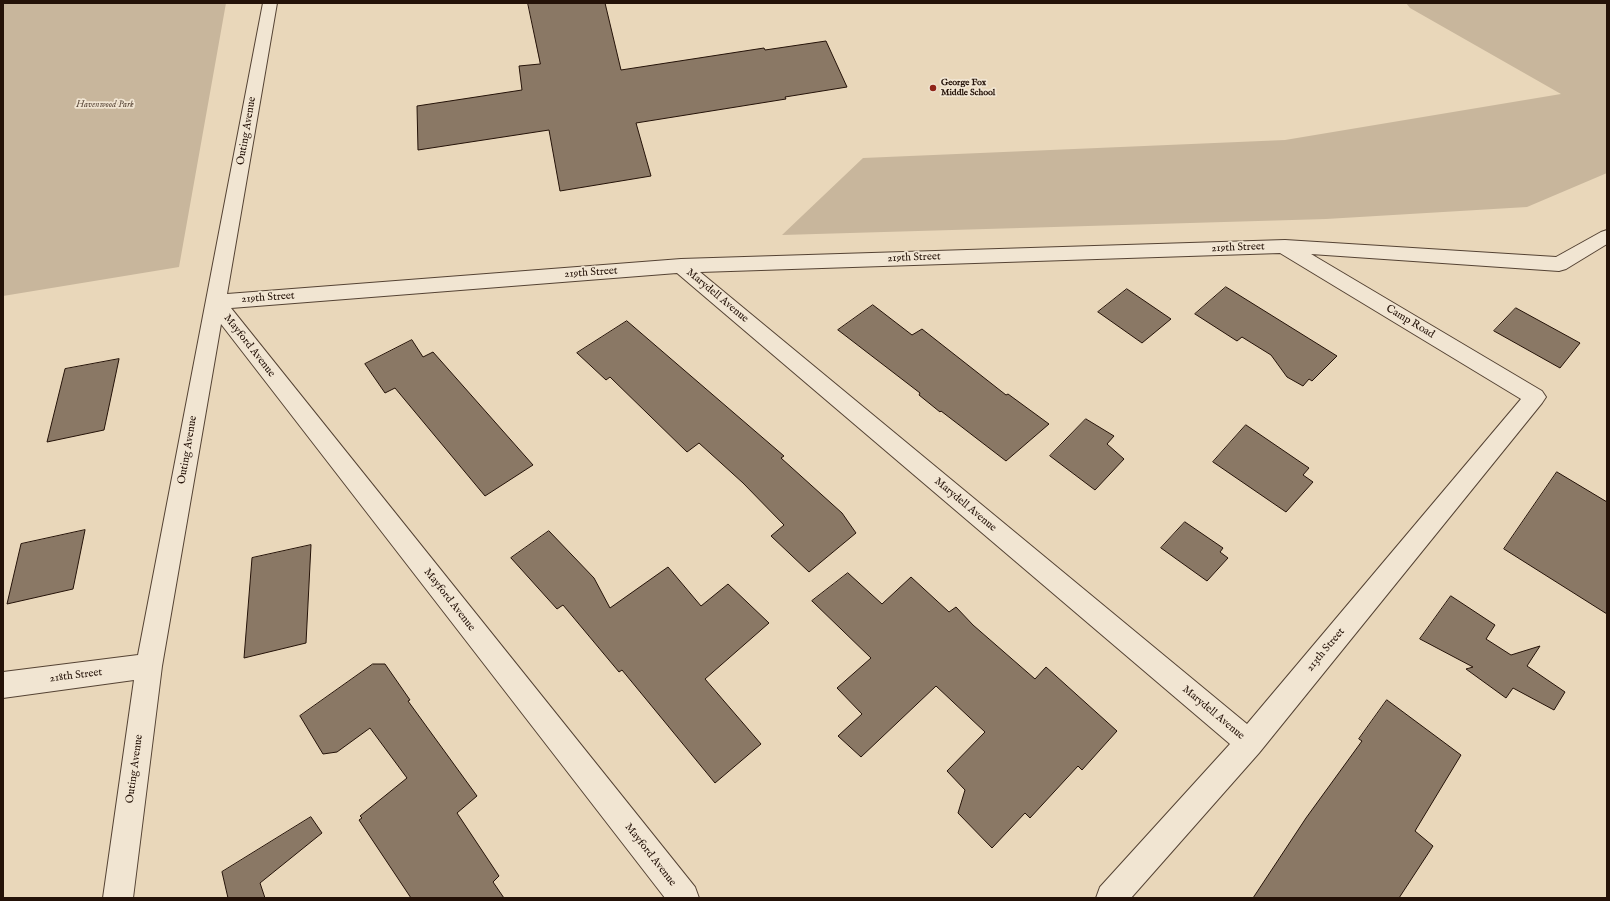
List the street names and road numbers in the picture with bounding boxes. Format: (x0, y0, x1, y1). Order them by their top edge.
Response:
street label: Outing Avenue (234, 96, 260, 166)
street label: 219th Street (1211, 240, 1265, 256)
street label: 219th Street (887, 250, 941, 266)
street label: 219th Street (564, 265, 618, 281)
street label: Marydell Avenue (683, 266, 751, 326)
street label: 219th Street (241, 290, 295, 306)
street label: Camp Road (1383, 302, 1437, 342)
street label: Mayford Avenue (220, 312, 278, 380)
street label: Outing Avenue (175, 415, 201, 485)
street label: Marydell Avenue (931, 475, 999, 535)
street label: Mayford Avenue (420, 566, 478, 634)
street label: 213th Street (1304, 626, 1348, 674)
street label: 218th Street (49, 666, 103, 686)
street label: Marydell Avenue (1179, 683, 1247, 743)
street label: Outing Avenue (124, 734, 146, 804)
street label: Mayford Avenue (621, 821, 679, 889)

